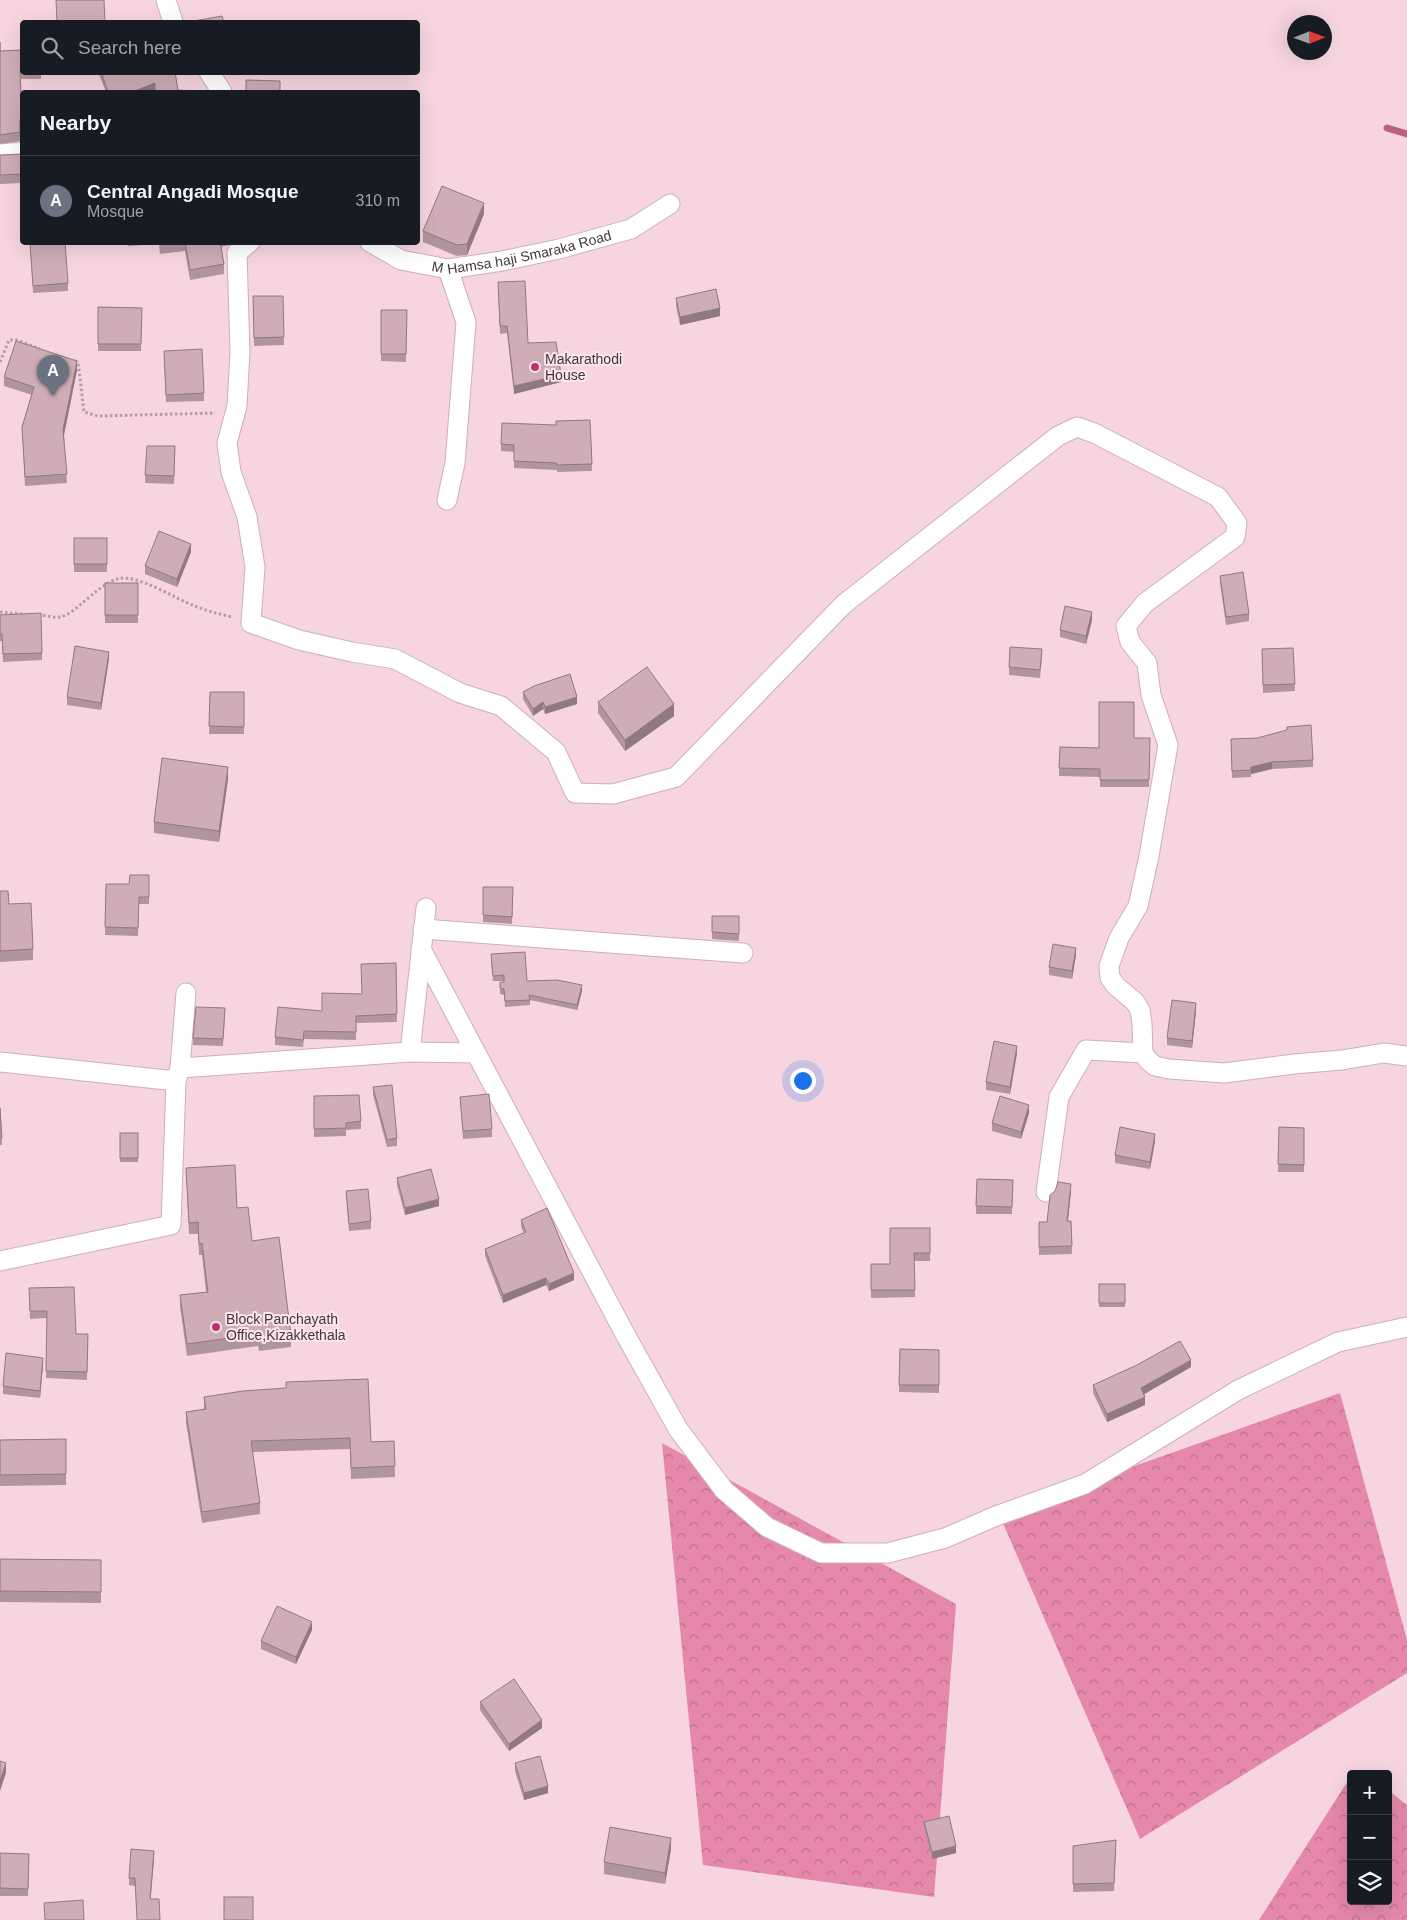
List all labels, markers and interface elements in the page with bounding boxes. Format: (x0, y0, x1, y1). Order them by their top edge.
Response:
north arrow (1287, 15, 1332, 60)
search box (20, 20, 420, 75)
icon: search (38, 34, 66, 62)
text: Search here (78, 37, 182, 58)
text: Nearby (40, 111, 111, 134)
text: Central Angadi Mosque (87, 181, 298, 202)
text: A (50, 192, 62, 209)
text: 310 m (356, 192, 400, 209)
text: Mosque (87, 203, 144, 220)
street label: M Hamsa haji Smaraka Road (431, 227, 613, 277)
place label: Makarathodi House (545, 351, 622, 383)
pin: A (37, 355, 69, 396)
marker: Makarathodi House (529, 361, 541, 373)
your location (790, 1068, 816, 1094)
place label: Block Panchayath Office,Kizakkethala (226, 1311, 346, 1343)
marker: Block Panchayath Office,Kizakkethala (210, 1321, 222, 1333)
map controls (1347, 1770, 1392, 1905)
button: + (1347, 1770, 1392, 1815)
button: − (1347, 1815, 1392, 1860)
button: layers (1347, 1860, 1392, 1905)

